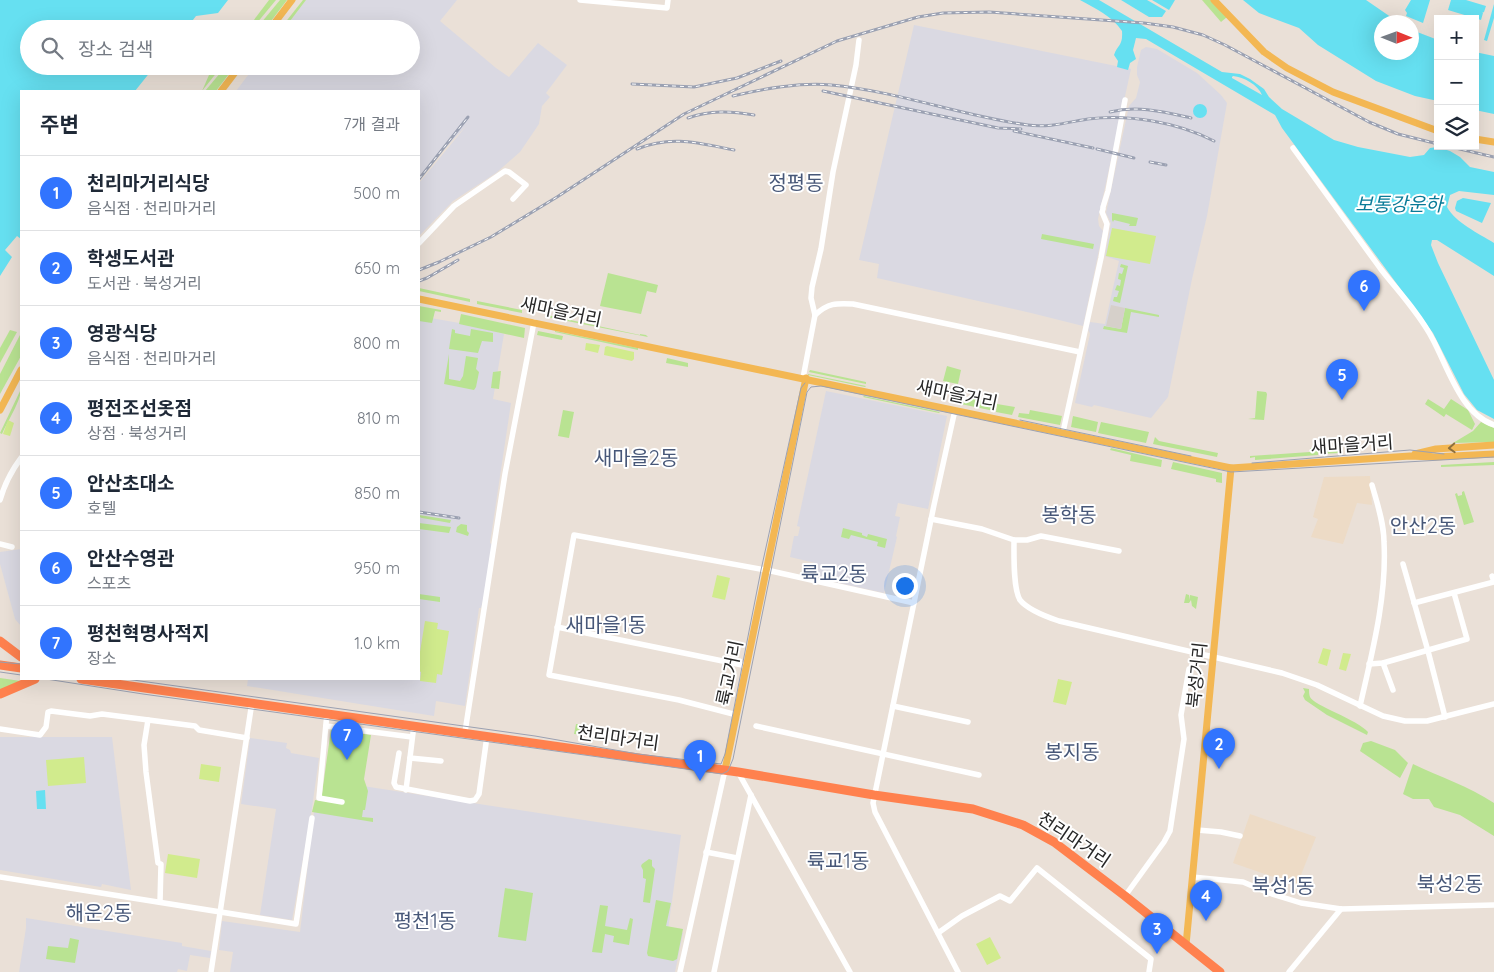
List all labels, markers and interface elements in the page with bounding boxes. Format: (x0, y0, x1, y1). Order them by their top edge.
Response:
north arrow (1374, 15, 1419, 60)
map controls (1434, 15, 1479, 150)
button: + (1434, 15, 1479, 60)
search box (20, 20, 420, 75)
icon: search (38, 34, 66, 62)
text: 장소 검색 (78, 37, 153, 61)
button: − (1434, 60, 1479, 105)
button: layers (1434, 105, 1479, 150)
text: 주변 (40, 111, 79, 137)
text: 7개 결과 (343, 114, 400, 134)
district label: 정평동 (768, 170, 824, 195)
text: 천리마거리식당 (87, 171, 209, 195)
text: 1 (53, 183, 59, 203)
text: 500 m (353, 183, 400, 203)
water label: 보통강운하 (1355, 192, 1445, 216)
text: 음식점 · 천리마거리 (87, 198, 217, 218)
text: 학생도서관 (87, 246, 174, 270)
text: 2 (51, 258, 61, 278)
text: 650 m (354, 258, 400, 278)
pin: 6 (1348, 270, 1380, 311)
text: 도서관 · 북성거리 (87, 273, 202, 293)
street label: 새마을거리 (518, 292, 604, 331)
text: 영광식당 (87, 321, 157, 345)
text: 3 (52, 333, 60, 353)
text: 800 m (353, 333, 400, 353)
text: 음식점 · 천리마거리 (87, 348, 217, 368)
pin: 5 (1326, 359, 1358, 400)
street label: 새마을거리 (914, 375, 1000, 414)
text: 평전조선옷점 (87, 396, 192, 420)
text: 4 (51, 408, 61, 428)
text: 810 m (357, 408, 400, 428)
text: 상점 · 북성거리 (87, 423, 187, 443)
street label: 새마을거리 (1310, 430, 1394, 459)
one-way arrow (1447, 442, 1455, 453)
district label: 새마을2동 (594, 445, 678, 470)
text: 안산초대소 (87, 471, 174, 495)
text: 5 (51, 483, 61, 503)
text: 850 m (354, 483, 400, 503)
text: 호텔 (87, 498, 116, 518)
district label: 봉학동 (1041, 502, 1097, 527)
district label: 안산2동 (1390, 513, 1456, 538)
text: 안산수영관 (87, 546, 174, 570)
text: 6 (52, 558, 60, 578)
text: 950 m (354, 558, 400, 578)
district label: 륙교2동 (801, 561, 867, 586)
text: 스포츠 (87, 573, 131, 593)
your location (892, 573, 918, 599)
district label: 새마을1동 (566, 612, 647, 637)
text: 평천혁명사적지 (87, 621, 209, 645)
text: 7 (52, 633, 60, 653)
text: 1.0 km (354, 633, 400, 653)
street label: 륙교거리 (711, 638, 748, 708)
street label: 북성거리 (1182, 641, 1211, 709)
text: 장소 (87, 648, 116, 668)
pin: 7 (331, 719, 363, 760)
street label: 천리마거리 (575, 720, 661, 755)
pin: 2 (1203, 728, 1235, 769)
district label: 봉지동 (1044, 739, 1100, 764)
pin: 1 (684, 740, 716, 781)
street label: 천리마거리 (1034, 807, 1115, 872)
district label: 륙교1동 (807, 848, 869, 873)
district label: 북성2동 (1417, 871, 1483, 896)
district label: 북성1동 (1252, 873, 1314, 898)
pin: 4 (1190, 880, 1222, 921)
district label: 해운2동 (66, 900, 132, 925)
district label: 평천1동 (394, 908, 456, 933)
pin: 3 (1141, 913, 1173, 954)

